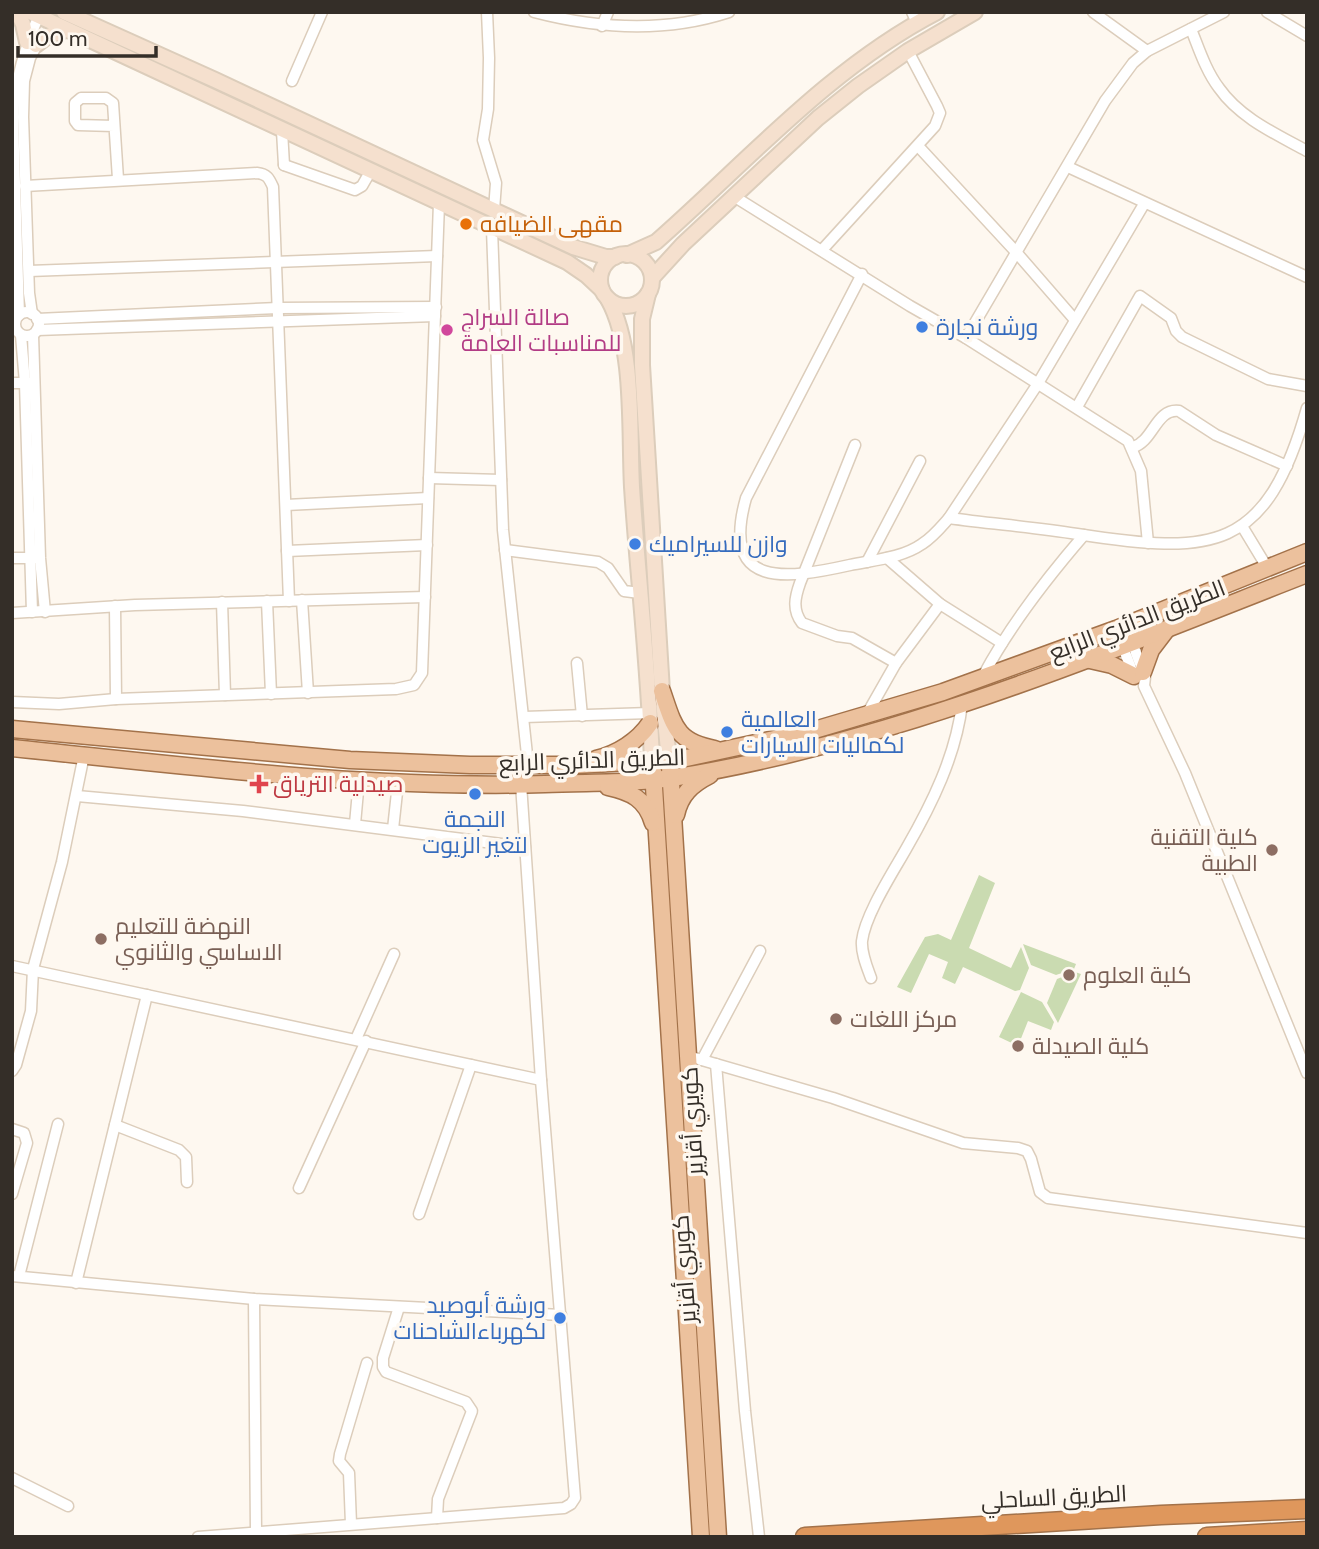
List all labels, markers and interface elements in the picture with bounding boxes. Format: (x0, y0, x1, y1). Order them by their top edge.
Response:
scale bar (18, 14, 156, 58)
text: 100 m (28, 26, 87, 51)
place label: مقهى الضيافه (480, 210, 623, 238)
marker: مقهى الضيافه (458, 216, 474, 232)
place label: صالة السراج للمناسبات العامة (461, 303, 621, 357)
place label: ورشة نجارة (936, 313, 1038, 341)
marker: ورشة نجارة (914, 319, 930, 335)
marker: صالة السراج للمناسبات العامة (439, 322, 455, 338)
place label: وازن للسيراميك (649, 530, 788, 558)
marker: وازن للسيراميك (627, 536, 643, 552)
street label: الطريق الدائري الرابع (1045, 574, 1230, 670)
place label: العالمية لكماليات السيارات (741, 705, 904, 759)
marker: العالمية لكماليات السيارات (719, 724, 735, 740)
street label: الطريق الدائري الرابع (498, 743, 686, 781)
place label: صيدلية الترياق (273, 770, 403, 798)
marker: صيدلية الترياق (251, 776, 267, 792)
marker: النجمة لتغير الزيوت (467, 786, 483, 802)
place label: النجمة لتغير الزيوت (422, 805, 528, 859)
place label: كلية التقنية الطبية (1151, 823, 1258, 877)
marker: كلية التقنية الطبية (1264, 842, 1280, 858)
place label: النهضة للتعليم الاساسي والثانوي (115, 912, 283, 970)
marker: النهضة للتعليم الاساسي والثانوي (93, 931, 109, 947)
place label: كلية العلوم (1083, 961, 1192, 991)
marker: كلية العلوم (1061, 967, 1077, 983)
place label: مركز اللغات (850, 1005, 957, 1033)
marker: مركز اللغات (828, 1011, 844, 1027)
place label: كلية الصيدلة (1032, 1032, 1149, 1060)
marker: كلية الصيدلة (1010, 1038, 1026, 1054)
street label: كويري أقزير (674, 1066, 713, 1178)
street label: كوبري أقزير (665, 1214, 706, 1326)
place label: ورشة أبوصيد لكهرباءالشاحنات (393, 1290, 546, 1345)
marker: ورشة أبوصيد لكهرباءالشاحنات (552, 1310, 568, 1326)
street label: الطريق الساحلي (980, 1479, 1128, 1519)

